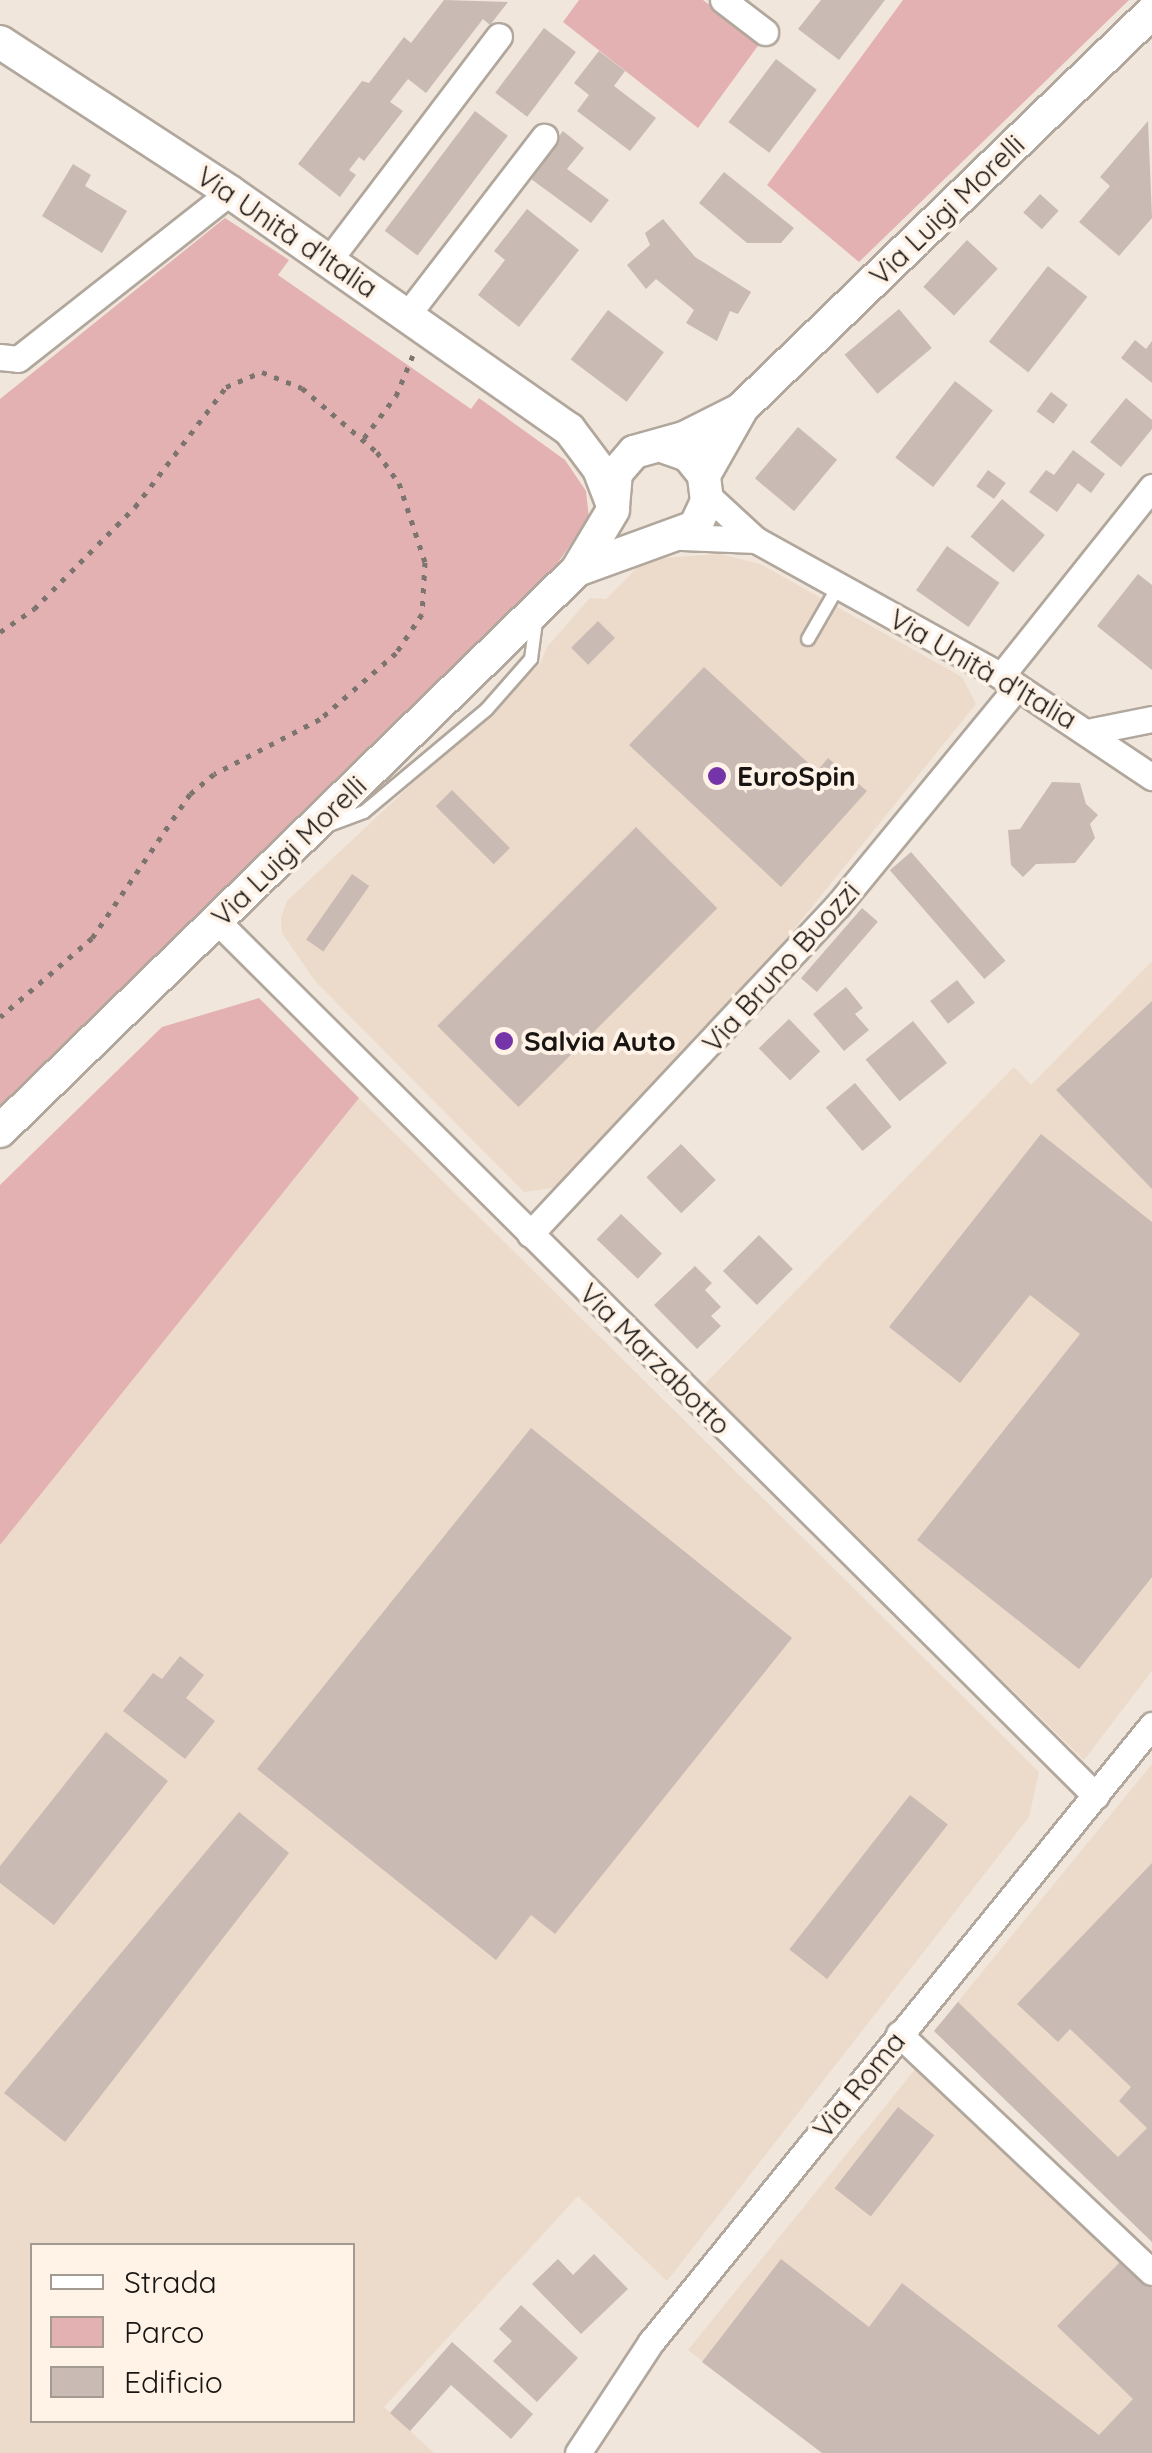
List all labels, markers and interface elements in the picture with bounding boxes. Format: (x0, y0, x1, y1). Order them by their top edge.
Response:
street label: Via Luigi Morelli (863, 128, 1031, 292)
street label: Via Unità d'Italia (190, 159, 384, 305)
street label: Via Unità d'Italia (883, 602, 1083, 736)
place label: EuroSpin (737, 759, 856, 793)
marker: EuroSpin (706, 765, 728, 787)
street label: Via Luigi Morelli (205, 769, 373, 933)
street label: Via Bruno Buozzi (695, 875, 867, 1059)
place label: Salvia Auto (524, 1024, 676, 1058)
marker: Salvia Auto (493, 1030, 515, 1052)
street label: Via Marzabotto (572, 1276, 738, 1442)
street label: Via Roma (806, 2025, 912, 2145)
legend (30, 2243, 355, 2423)
text: Strada (124, 2263, 217, 2301)
text: Parco (124, 2313, 204, 2351)
text: Edificio (124, 2363, 223, 2401)

